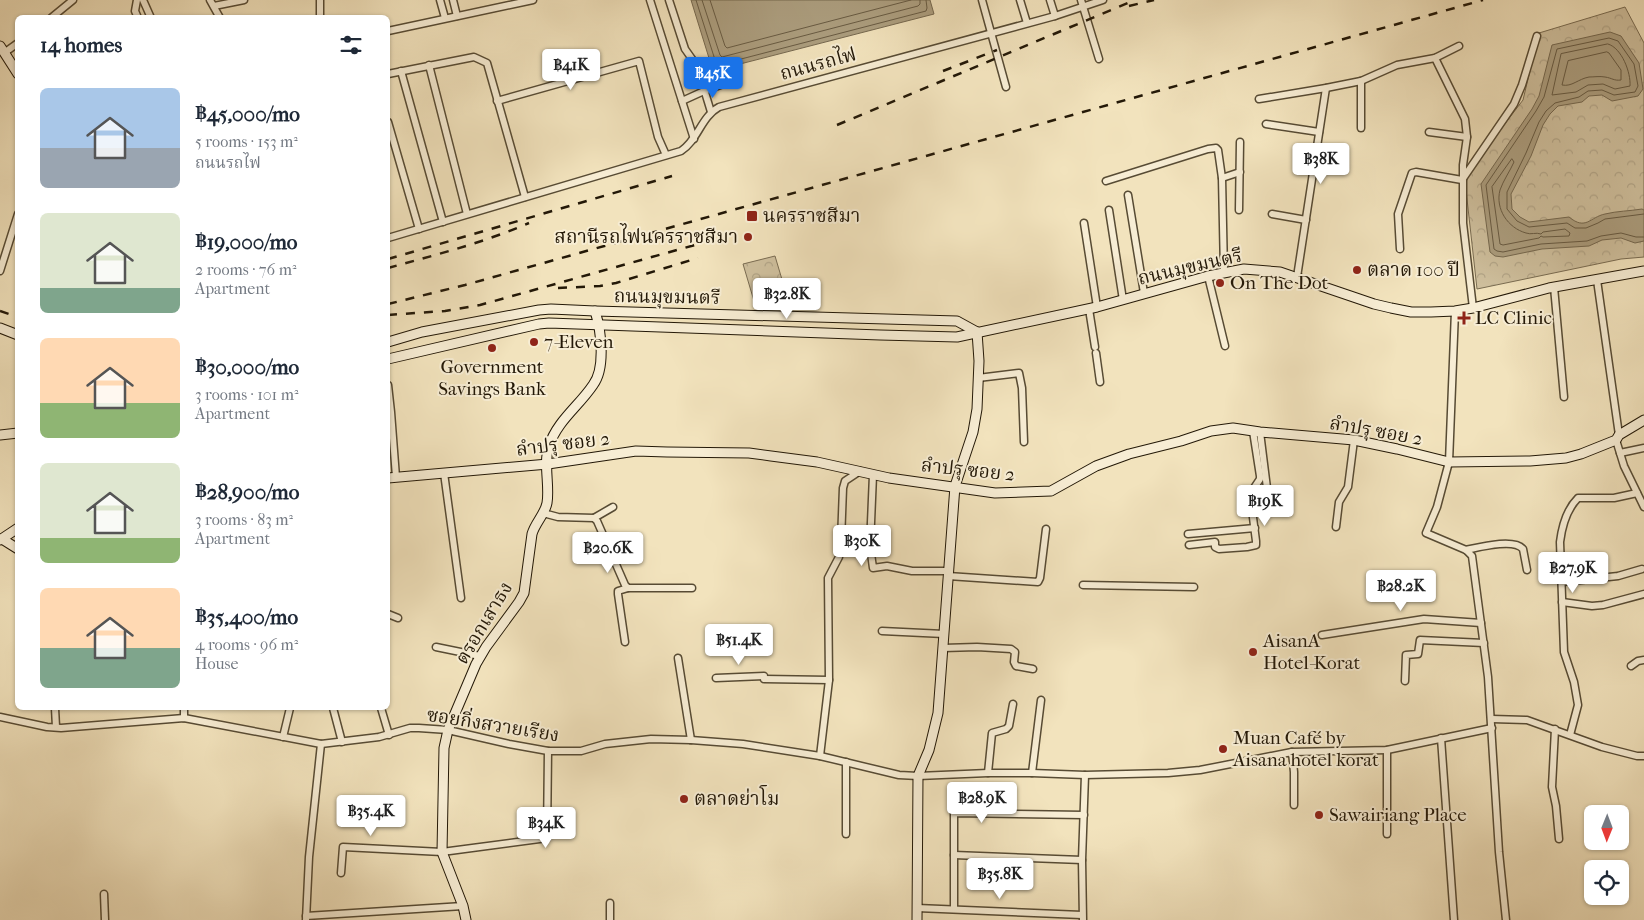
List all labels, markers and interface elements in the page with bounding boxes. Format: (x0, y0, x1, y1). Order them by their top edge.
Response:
icon: filters (337, 31, 365, 59)
text: 14 homes (40, 33, 122, 57)
street label: ถนนรถไฟ (777, 40, 859, 85)
pin: ฿41K (541, 48, 601, 91)
text: ฿41K (553, 55, 589, 74)
pin: ฿45K (683, 56, 743, 99)
text: ฿45K (695, 63, 731, 82)
text: ฿45,000/mo (195, 102, 300, 126)
icon: home (80, 108, 140, 168)
text: 5 rooms · 153 m² (195, 132, 298, 151)
pin: ฿38K (1291, 142, 1351, 185)
text: ฿38K (1303, 149, 1339, 168)
text: ถนนรถไฟ (195, 153, 261, 172)
place label: นครราชสีมา (763, 205, 860, 227)
marker: นครราชสีมา (745, 209, 759, 223)
place label: สถานีรถไฟนครราชสีมา (554, 223, 738, 248)
text: ฿19,000/mo (195, 230, 298, 254)
marker: สถานีรถไฟนครราชสีมา (742, 231, 754, 243)
icon: home (80, 233, 140, 293)
street label: ถนนมุขมนตรี (1136, 244, 1245, 291)
place label: ตลาด 100 ปี (1367, 259, 1460, 281)
text: 2 rooms · 76 m² (195, 260, 296, 279)
marker: ตลาด 100 ปี (1351, 264, 1363, 276)
place label: On The Dot (1230, 272, 1328, 294)
marker: On The Dot (1214, 277, 1226, 289)
pin: ฿32.8K (746, 278, 828, 320)
text: Apartment (195, 279, 270, 298)
text: ฿32.8K (764, 284, 810, 303)
street label: ถนนมุขมนตรี (614, 285, 720, 310)
place label: LC Clinic (1475, 307, 1552, 329)
marker: LC Clinic (1457, 311, 1471, 325)
place label: 7-Eleven (544, 331, 614, 353)
marker: 7-Eleven (528, 336, 540, 348)
marker: Government Savings Bank (486, 342, 498, 354)
text: ฿30,000/mo (195, 355, 299, 379)
place label: Government Savings Bank (438, 356, 546, 400)
icon: home (80, 358, 140, 418)
text: 3 rooms · 101 m² (195, 385, 298, 404)
text: Apartment (195, 404, 270, 423)
street label: ลำปรุ ซอย 2 (1328, 412, 1424, 451)
street label: ลำปรุ ซอย 2 (515, 427, 611, 462)
street label: ลำปรุ ซอย 2 (920, 454, 1016, 487)
text: ฿28,900/mo (195, 480, 299, 504)
icon: home (80, 483, 140, 543)
pin: ฿19K (1235, 484, 1295, 527)
text: ฿19K (1248, 491, 1282, 510)
text: 3 rooms · 83 m² (195, 510, 293, 529)
pin: ฿30K (832, 524, 892, 567)
text: Apartment (195, 529, 270, 548)
text: ฿30K (844, 531, 880, 550)
pin: ฿20.6K (567, 532, 649, 574)
text: ฿20.6K (583, 538, 633, 557)
pin: ฿27.9K (1532, 552, 1614, 594)
text: ฿27.9K (1549, 558, 1597, 577)
pin: ฿28.2K (1360, 570, 1442, 612)
text: ฿28.2K (1377, 576, 1425, 595)
street label: ตรอกเสาธง (451, 578, 517, 668)
text: ฿35,400/mo (195, 605, 298, 629)
icon: home (80, 608, 140, 668)
pin: ฿51.4K (698, 624, 780, 666)
text: ฿51.4K (716, 630, 762, 649)
place label: AisanA Hotel-Korat (1262, 630, 1360, 674)
text: 4 rooms · 96 m² (195, 635, 298, 654)
marker: AisanA Hotel-Korat (1247, 646, 1259, 658)
text: House (195, 654, 238, 673)
street label: ซอยกิ่งสวายเรียง (425, 700, 561, 746)
place label: Muan Café by Aisana hotel korat (1232, 727, 1379, 771)
marker: Muan Café by Aisana hotel korat (1217, 743, 1229, 755)
pin: ฿28.9K (941, 782, 1023, 824)
place label: ตลาดย่าโม (694, 784, 779, 810)
text: ฿28.9K (958, 788, 1006, 807)
marker: ตลาดย่าโม (678, 793, 690, 805)
pin: ฿35.4K (330, 794, 412, 837)
text: ฿35.4K (348, 801, 394, 820)
place label: Sawairiang Place (1329, 804, 1467, 826)
north arrow (1584, 805, 1629, 850)
map controls (1584, 805, 1629, 905)
pin: ฿34K (516, 806, 576, 849)
marker: Sawairiang Place (1313, 809, 1325, 821)
text: ฿34K (528, 813, 564, 832)
pin: ฿35.8K (959, 858, 1041, 900)
button: locate (1584, 860, 1629, 905)
text: ฿35.8K (977, 864, 1023, 883)

